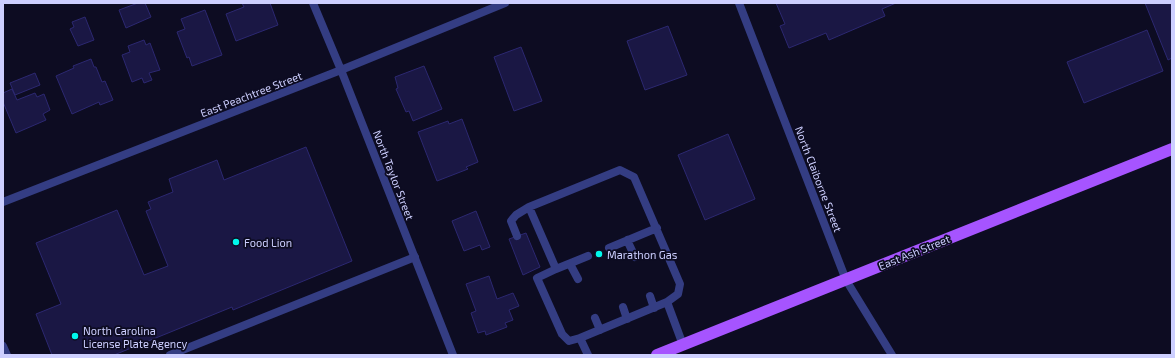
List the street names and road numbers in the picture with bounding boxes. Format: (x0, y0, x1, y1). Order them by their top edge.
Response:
street label: East Peachtree Street (198, 69, 304, 119)
street label: North Claiborne Street (793, 124, 845, 234)
street label: North Taylor Street (371, 128, 417, 222)
street label: East Ash Street (876, 232, 952, 272)

